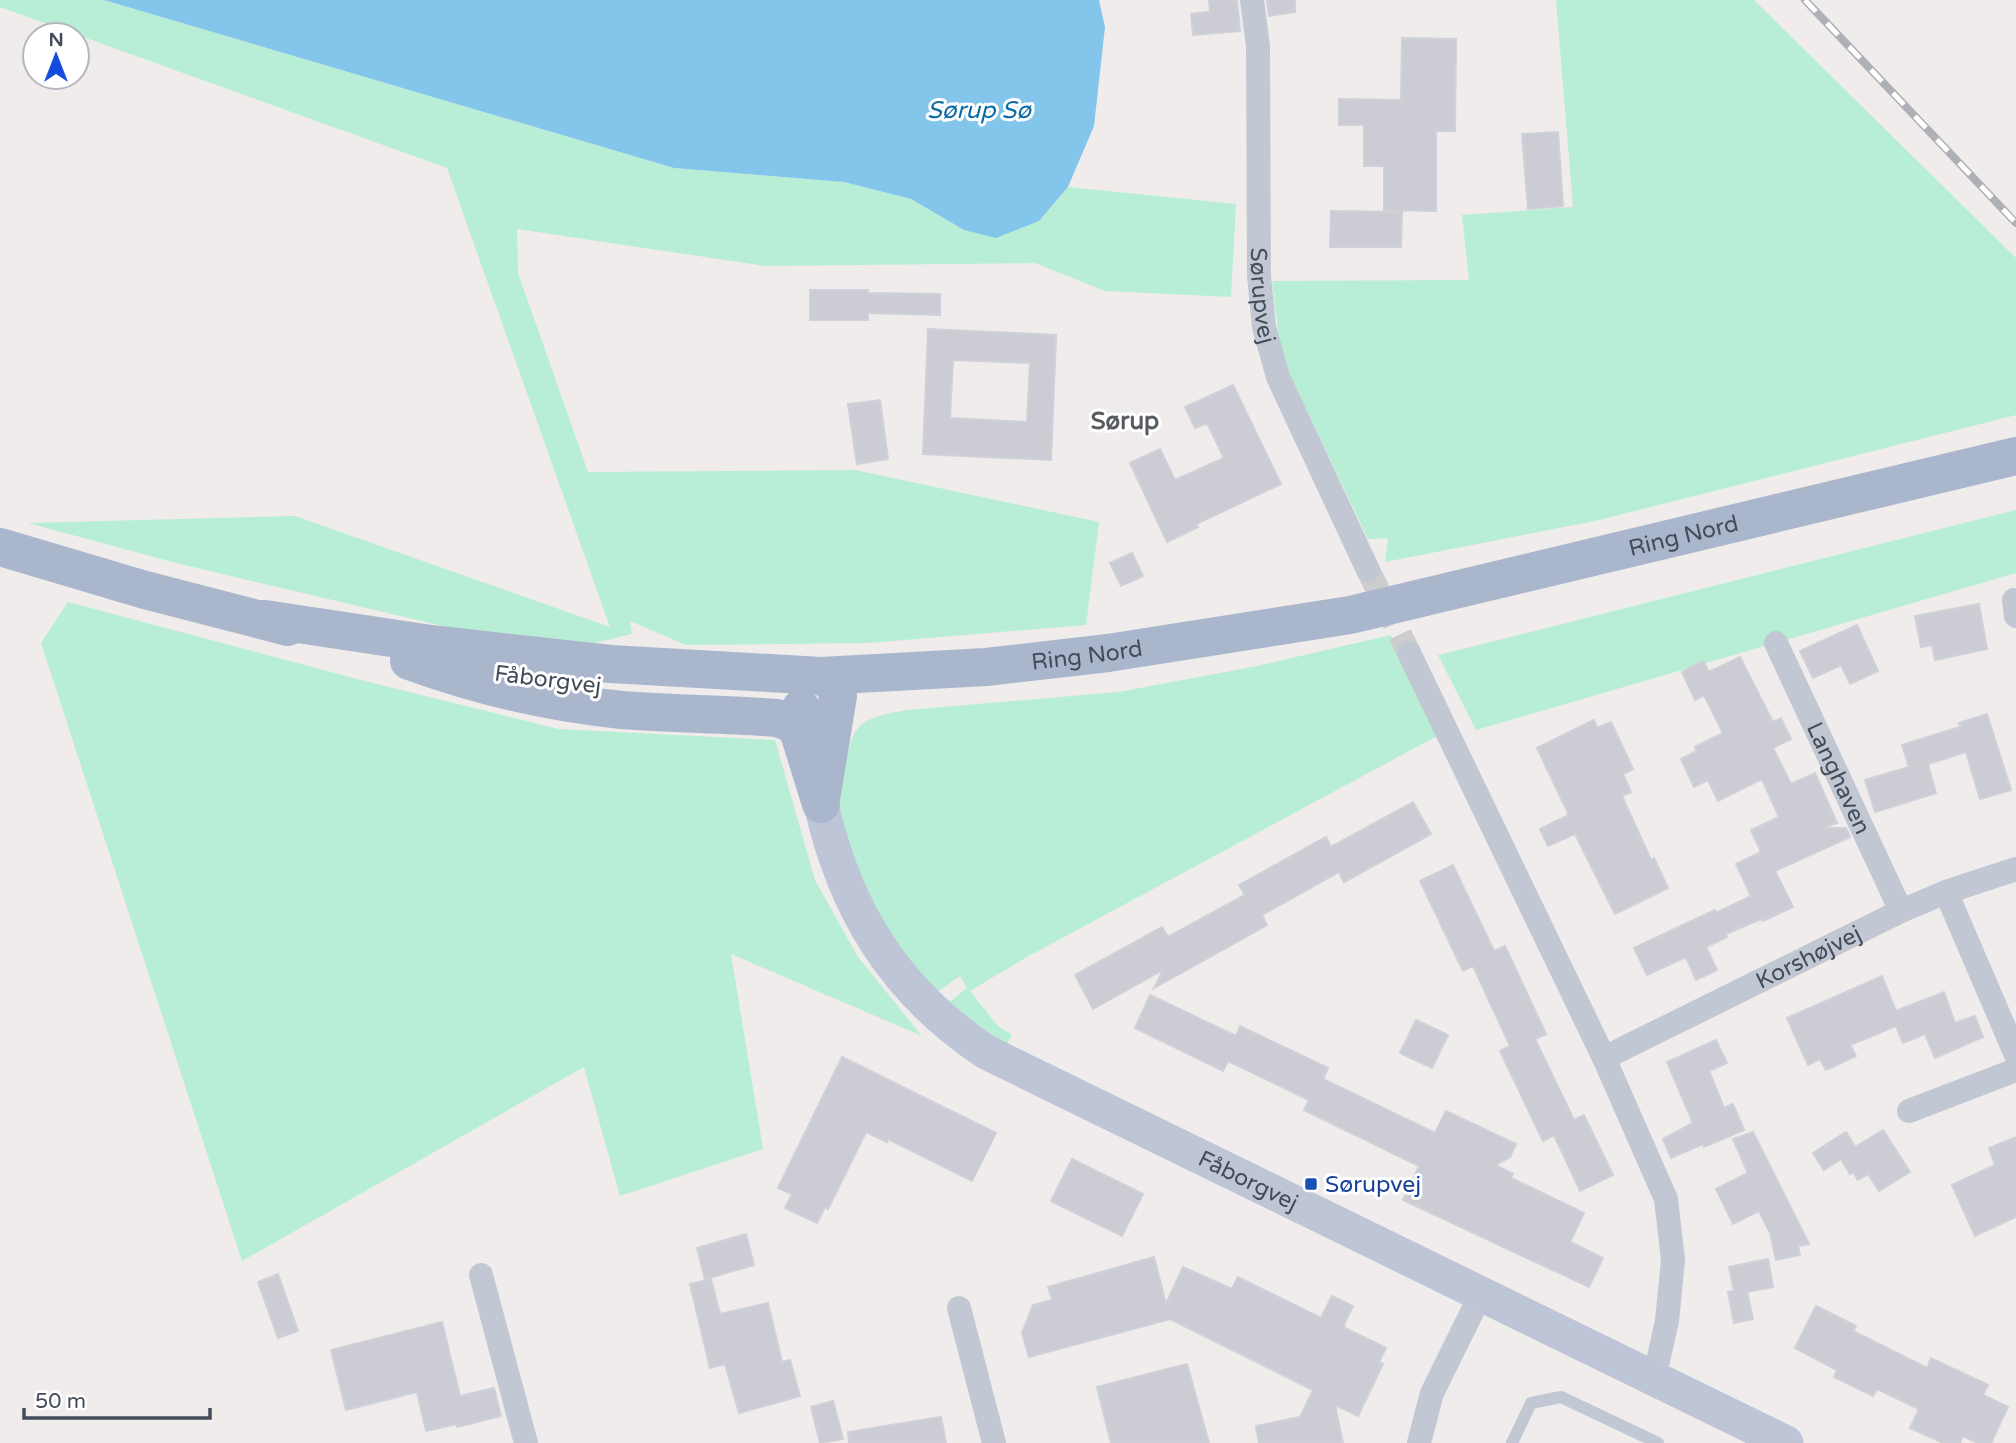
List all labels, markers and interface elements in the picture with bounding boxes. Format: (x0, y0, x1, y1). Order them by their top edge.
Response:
north arrow (21, 21, 91, 91)
text: N (48, 29, 64, 51)
water label: Sørup Sø (927, 96, 1032, 125)
street label: Sørupvej (1244, 247, 1281, 347)
district label: Sørup (1091, 407, 1159, 436)
street label: Ring Nord (1626, 510, 1741, 563)
street label: Ring Nord (1030, 635, 1144, 677)
street label: Fåborgvej (493, 660, 603, 700)
street label: Langhaven (1800, 718, 1876, 839)
street label: Korshøjvej (1751, 920, 1866, 996)
street label: Fåborgvej (1194, 1145, 1302, 1217)
place label: Sørupvej (1325, 1171, 1421, 1199)
marker: Sørupvej (1303, 1176, 1319, 1192)
scale bar (24, 1376, 210, 1420)
text: 50 m (35, 1389, 86, 1414)

